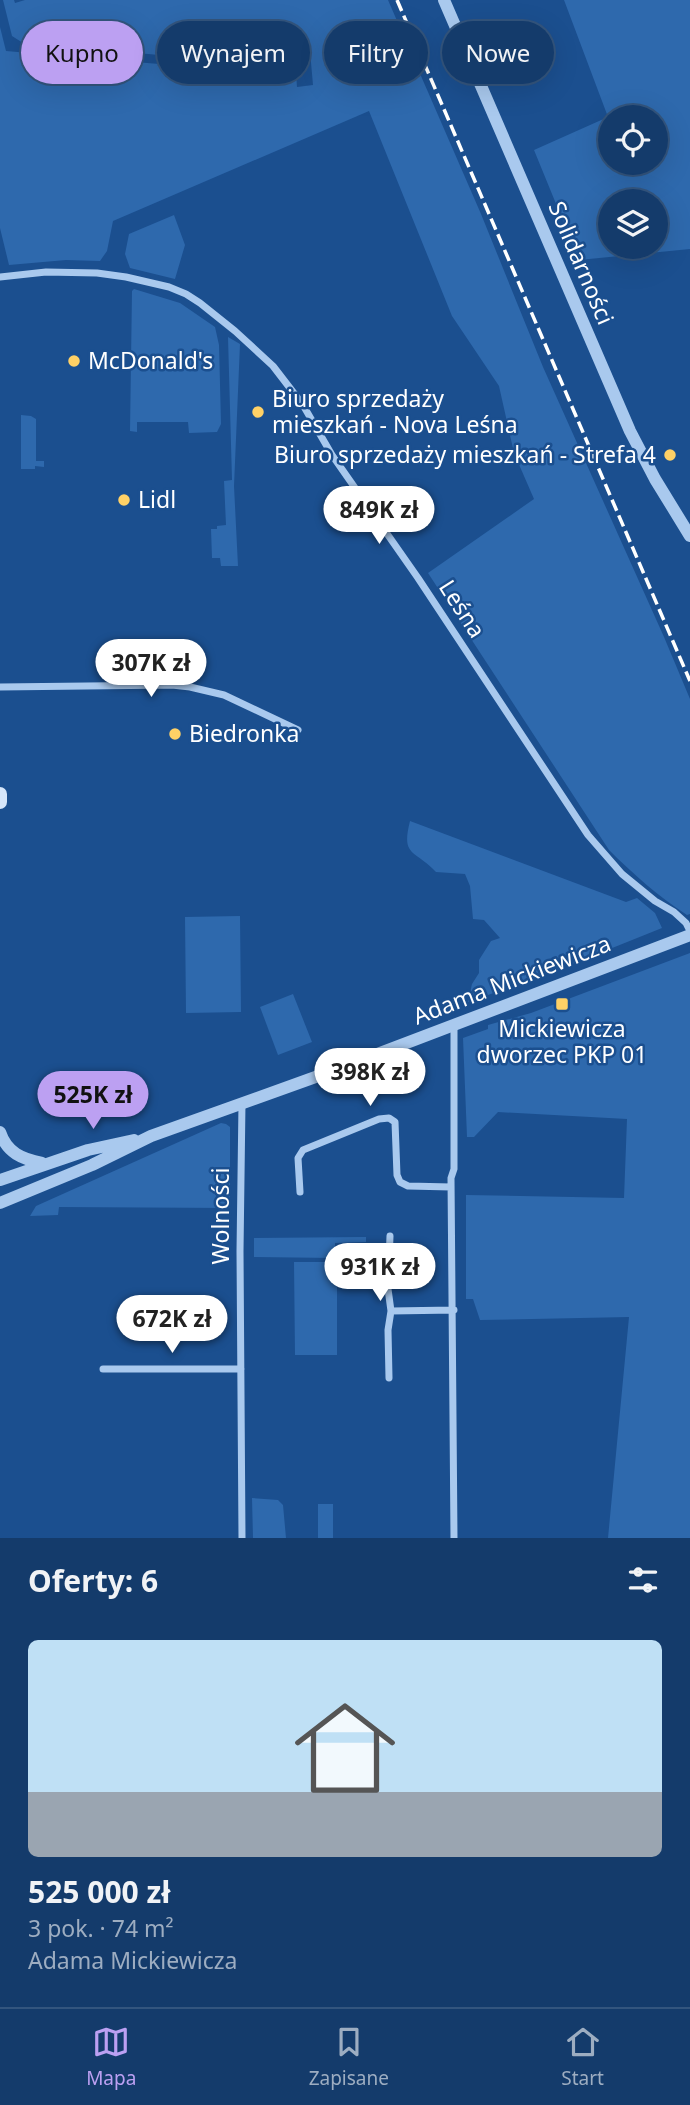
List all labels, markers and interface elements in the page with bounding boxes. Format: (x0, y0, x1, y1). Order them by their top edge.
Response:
chip: Kupno (21, 21, 143, 84)
chip: Wynajem (157, 21, 310, 84)
chip: Filtry (324, 21, 428, 84)
chip: Nowe (442, 21, 554, 84)
map controls (598, 105, 668, 259)
button: locate (598, 105, 668, 175)
button: layers (598, 189, 668, 259)
street label: Solidarności (542, 196, 622, 329)
place label: McDonald's (88, 344, 213, 376)
marker: McDonald's (66, 353, 82, 369)
place label: Biuro sprzedaży mieszkań - Nova Leśna (272, 382, 518, 440)
marker: Biuro sprzedaży mieszkań - Nova Leśna (250, 404, 266, 420)
place label: Biuro sprzedaży mieszkań - Strefa 4 (274, 438, 656, 470)
marker: Biuro sprzedaży mieszkań - Strefa 4 (662, 447, 678, 463)
place label: Lidl (138, 483, 176, 515)
pin: 849K zł (314, 486, 444, 546)
marker: Lidl (116, 492, 132, 508)
text: 849K zł (339, 493, 419, 525)
street label: Leśna (432, 573, 493, 644)
pin: 307K zł (86, 640, 216, 699)
text: 307K zł (111, 646, 191, 678)
place label: Biedronka (189, 717, 299, 749)
marker: Biedronka (167, 726, 183, 742)
street label: Adama Mickiewicza (408, 927, 615, 1032)
marker: Mickiewicza dworzec PKP 01 (554, 996, 570, 1012)
place label: Mickiewicza dworzec PKP 01 (477, 1012, 647, 1070)
pin: 398K zł (305, 1048, 435, 1108)
text: 398K zł (330, 1055, 410, 1087)
pin: 525K zł (28, 1072, 158, 1131)
text: 525K zł (53, 1078, 133, 1110)
street label: Wolności (204, 1168, 236, 1264)
pin: 931K zł (315, 1244, 445, 1303)
text: 931K zł (340, 1250, 420, 1282)
pin: 672K zł (107, 1296, 237, 1355)
text: 672K zł (132, 1302, 212, 1334)
text: Oferty: 6 (28, 1560, 158, 1601)
icon: filters (624, 1561, 662, 1599)
icon: home (282, 1685, 408, 1811)
text: 525 000 zł (28, 1871, 171, 1912)
text: 3 pok. · 74 m² (28, 1912, 174, 1944)
text: Adama Mickiewicza (28, 1944, 237, 1976)
tab: Mapa (86, 2023, 136, 2091)
tab: Zapisane (309, 2023, 389, 2091)
tab: Start (561, 2023, 604, 2091)

